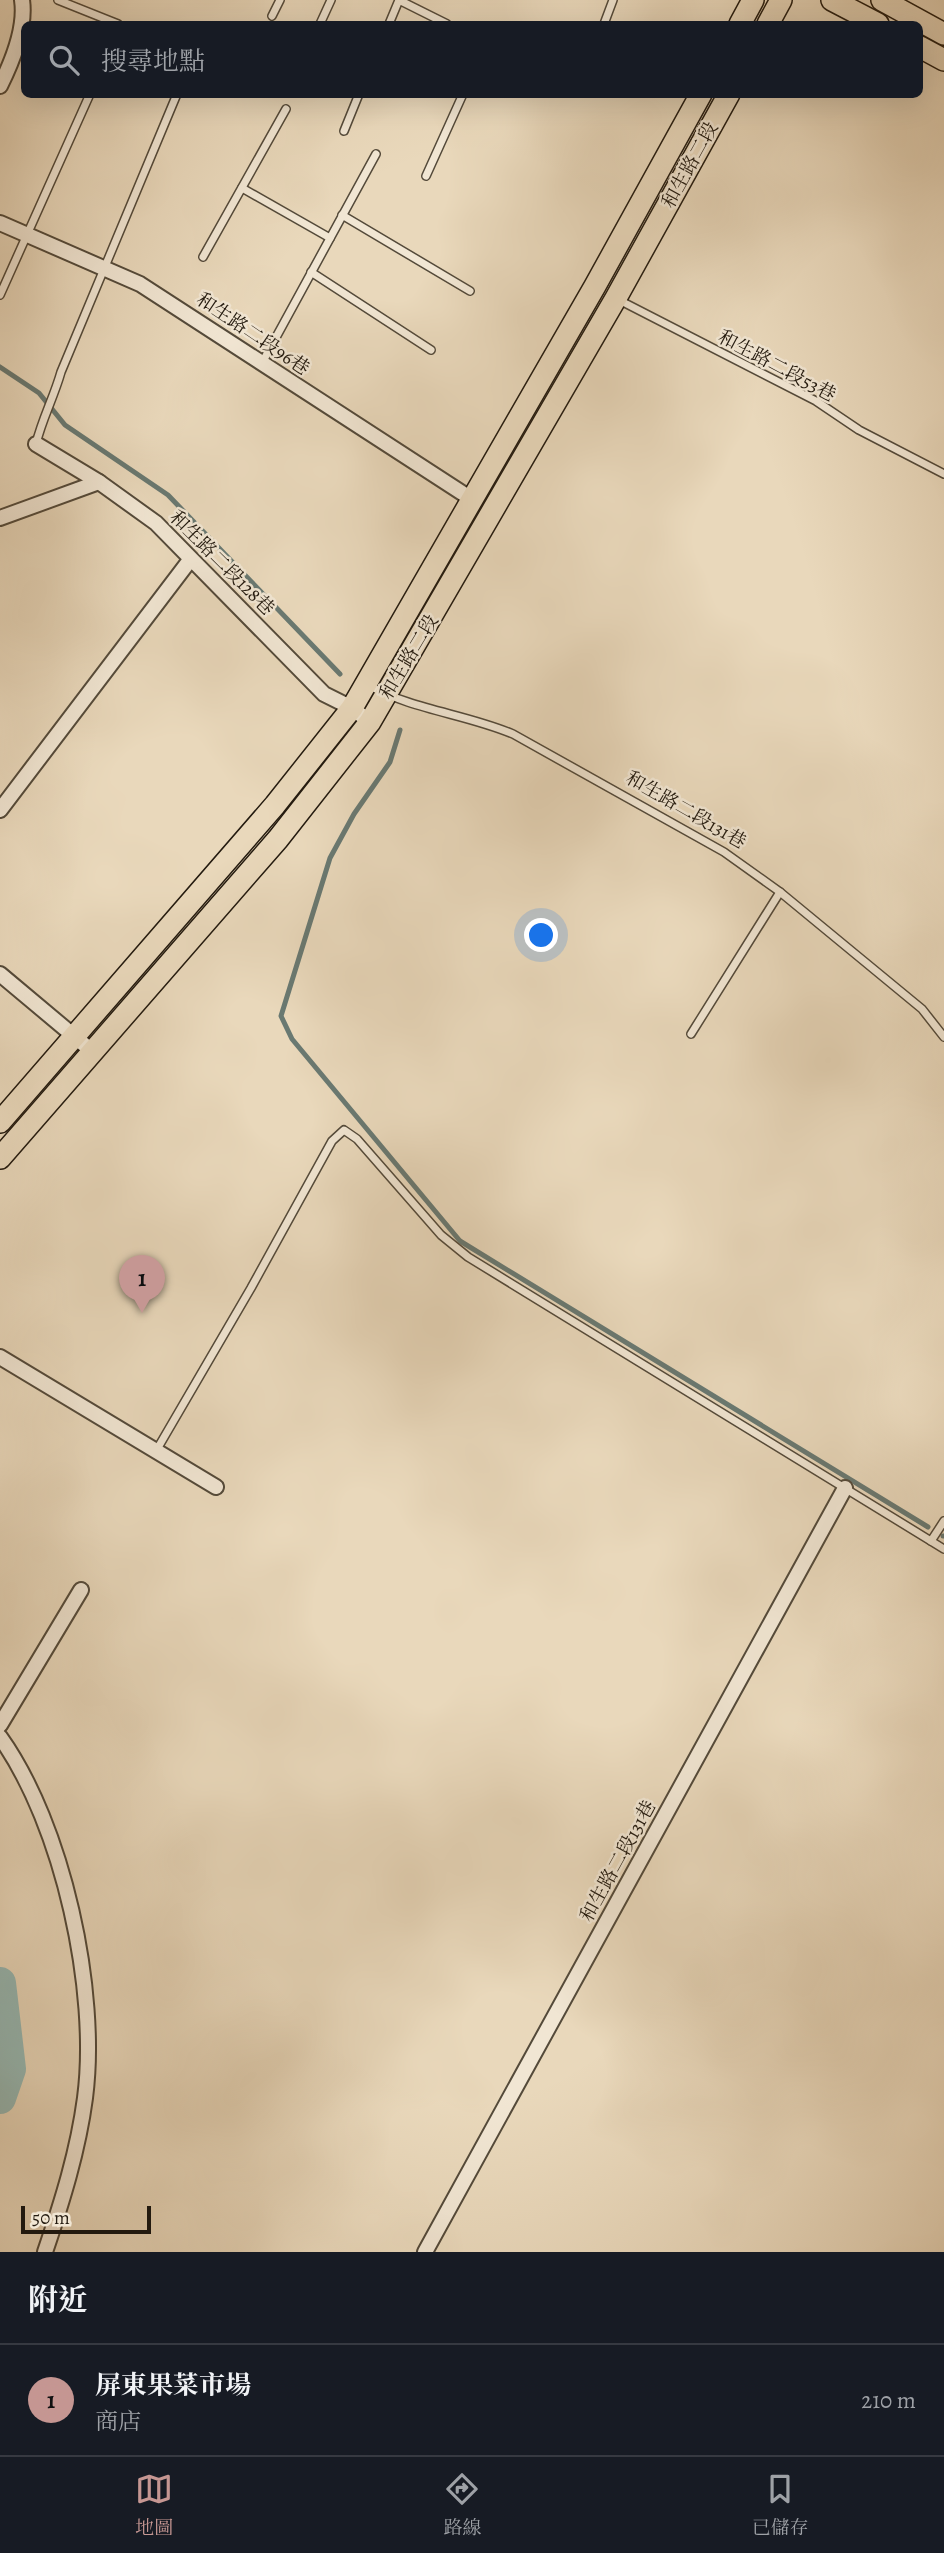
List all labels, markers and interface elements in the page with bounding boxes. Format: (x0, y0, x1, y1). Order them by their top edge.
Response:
search box (21, 21, 923, 98)
icon: search (45, 41, 83, 79)
text: 搜尋地點 (101, 44, 205, 79)
street label: 和生路二段 (656, 117, 724, 213)
street label: 和生路二段96巷 (191, 286, 315, 382)
street label: 和生路二段53巷 (713, 324, 841, 408)
street label: 和生路二段128巷 (164, 505, 280, 621)
street label: 和生路二段 (373, 610, 445, 704)
street label: 和生路二段131巷 (621, 765, 751, 855)
your location (524, 918, 558, 952)
pin: 1 (119, 1255, 165, 1313)
street label: 和生路二段131巷 (574, 1796, 662, 1926)
scale bar (21, 2203, 150, 2235)
text: 50 m (32, 2205, 70, 2231)
text: 附近 (28, 2280, 88, 2320)
text: 屏東果菜市場 (95, 2368, 251, 2403)
text: 1 (47, 2385, 55, 2416)
text: 210 m (861, 2385, 916, 2416)
text: 商店 (95, 2406, 141, 2437)
tab: 地圖 (135, 2470, 173, 2541)
tab: 路線 (443, 2470, 482, 2541)
tab: 已儲存 (752, 2470, 809, 2541)

